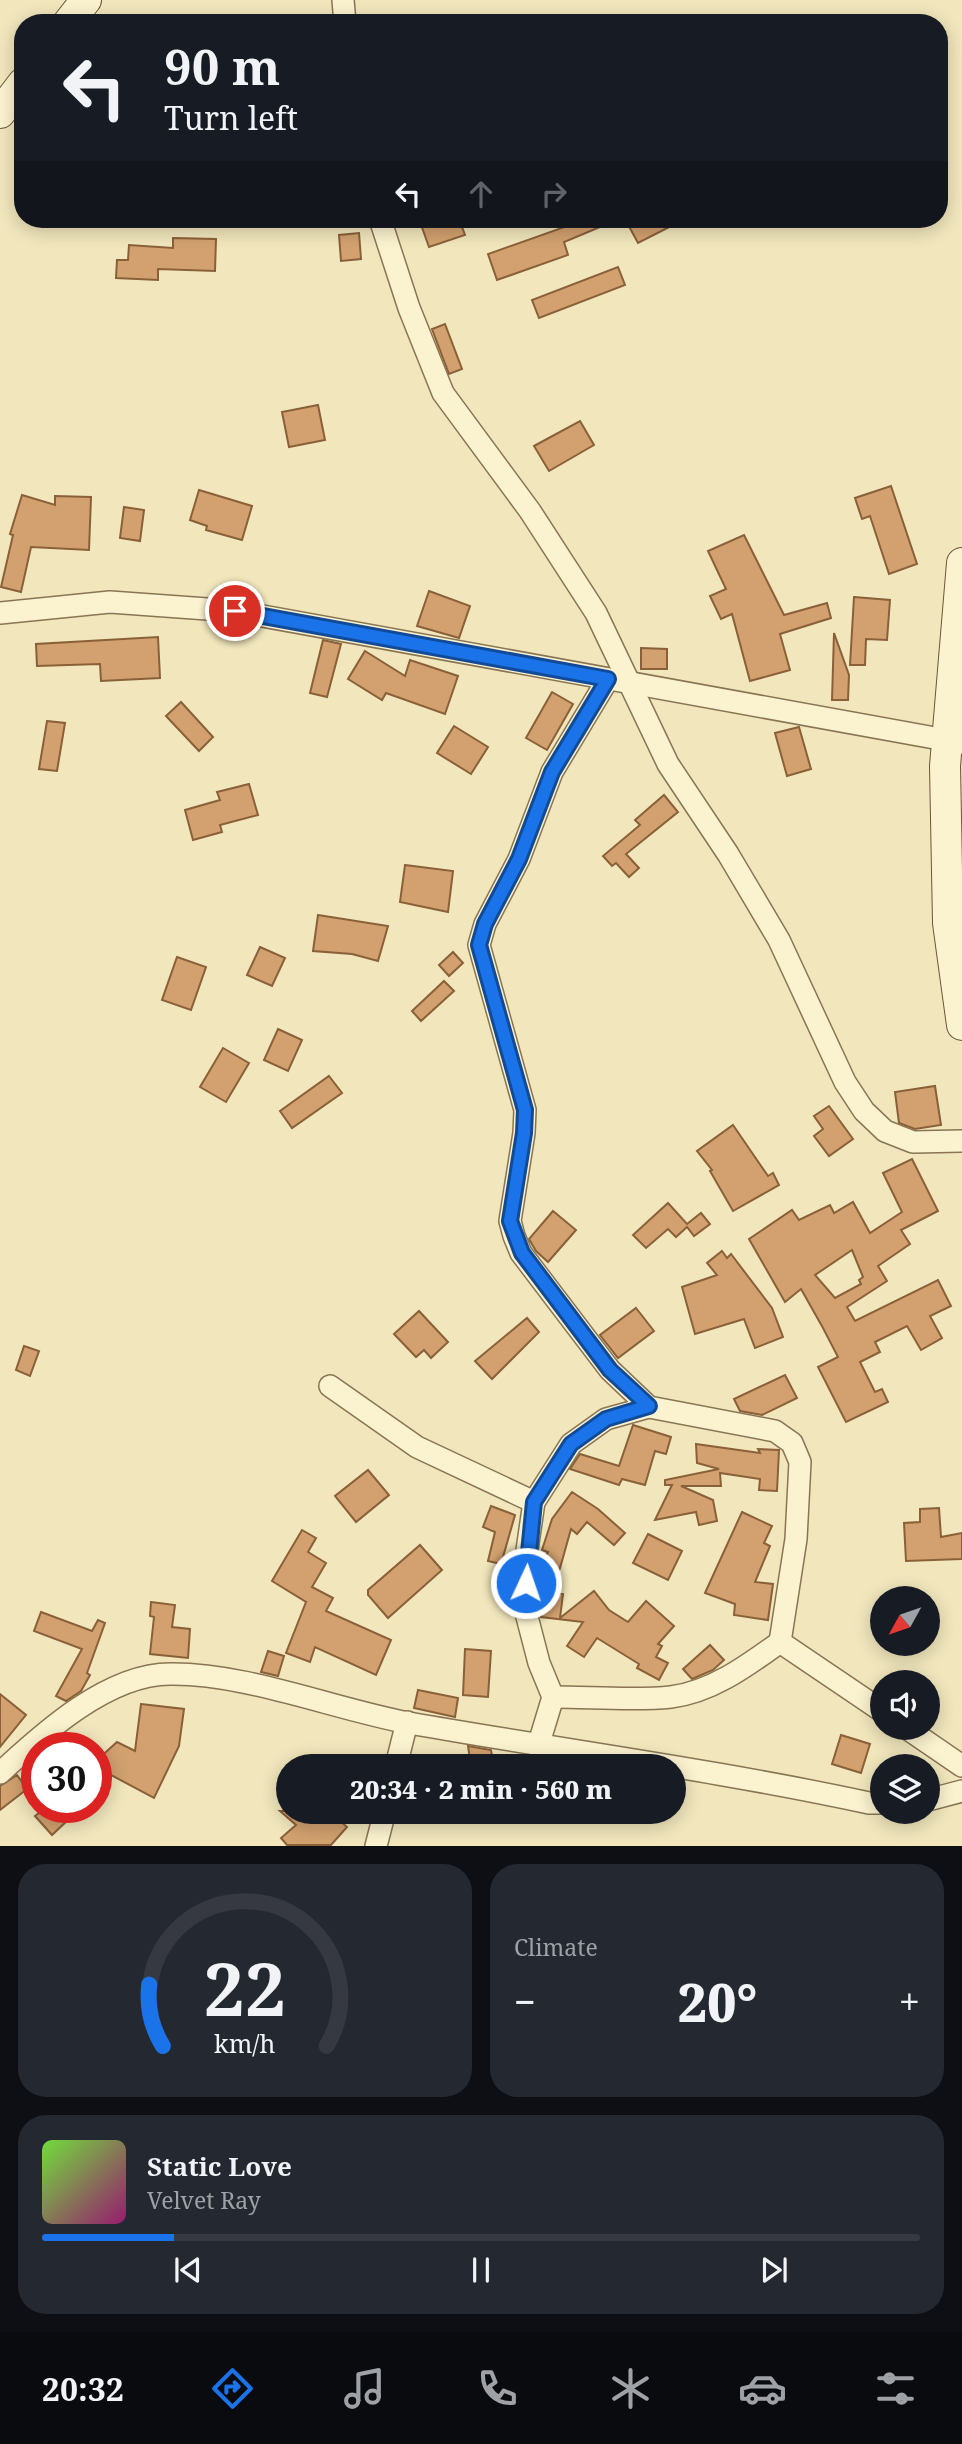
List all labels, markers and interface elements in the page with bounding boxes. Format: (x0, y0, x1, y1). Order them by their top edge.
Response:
text: 90 m (164, 33, 280, 99)
icon: left (49, 42, 140, 133)
text: Turn left (164, 96, 298, 139)
icon: left (389, 175, 427, 213)
icon: ahead (462, 175, 500, 213)
icon: right (535, 175, 573, 213)
pin (205, 581, 265, 641)
icon: arrive (216, 592, 254, 630)
position arrow (489, 1546, 563, 1620)
north arrow (870, 1586, 940, 1656)
map controls (870, 1586, 940, 1824)
button: sound (870, 1670, 940, 1740)
speed limit sign: 30 (21, 1732, 112, 1823)
button: layers (870, 1754, 940, 1824)
text: 20:34 · 2 min · 560 m (350, 1771, 612, 1807)
text: Climate (514, 1931, 598, 1963)
text: 22 (204, 1939, 286, 2038)
text: 20° (677, 1966, 757, 2037)
text: − (514, 1975, 536, 2027)
text: + (899, 1975, 920, 2027)
text: km/h (214, 2026, 276, 2060)
text: Static Love (147, 2148, 292, 2184)
text: Velvet Ray (147, 2184, 261, 2216)
icon: previous (169, 2251, 207, 2289)
icon: pause (462, 2251, 500, 2289)
icon: next (755, 2251, 793, 2289)
icon: directions (208, 2364, 257, 2413)
icon: music (340, 2364, 389, 2413)
icon: phone (473, 2364, 522, 2413)
icon: climate (606, 2364, 655, 2413)
icon: car (738, 2364, 787, 2413)
icon: filters (871, 2364, 920, 2413)
text: 20:32 (42, 2367, 124, 2410)

